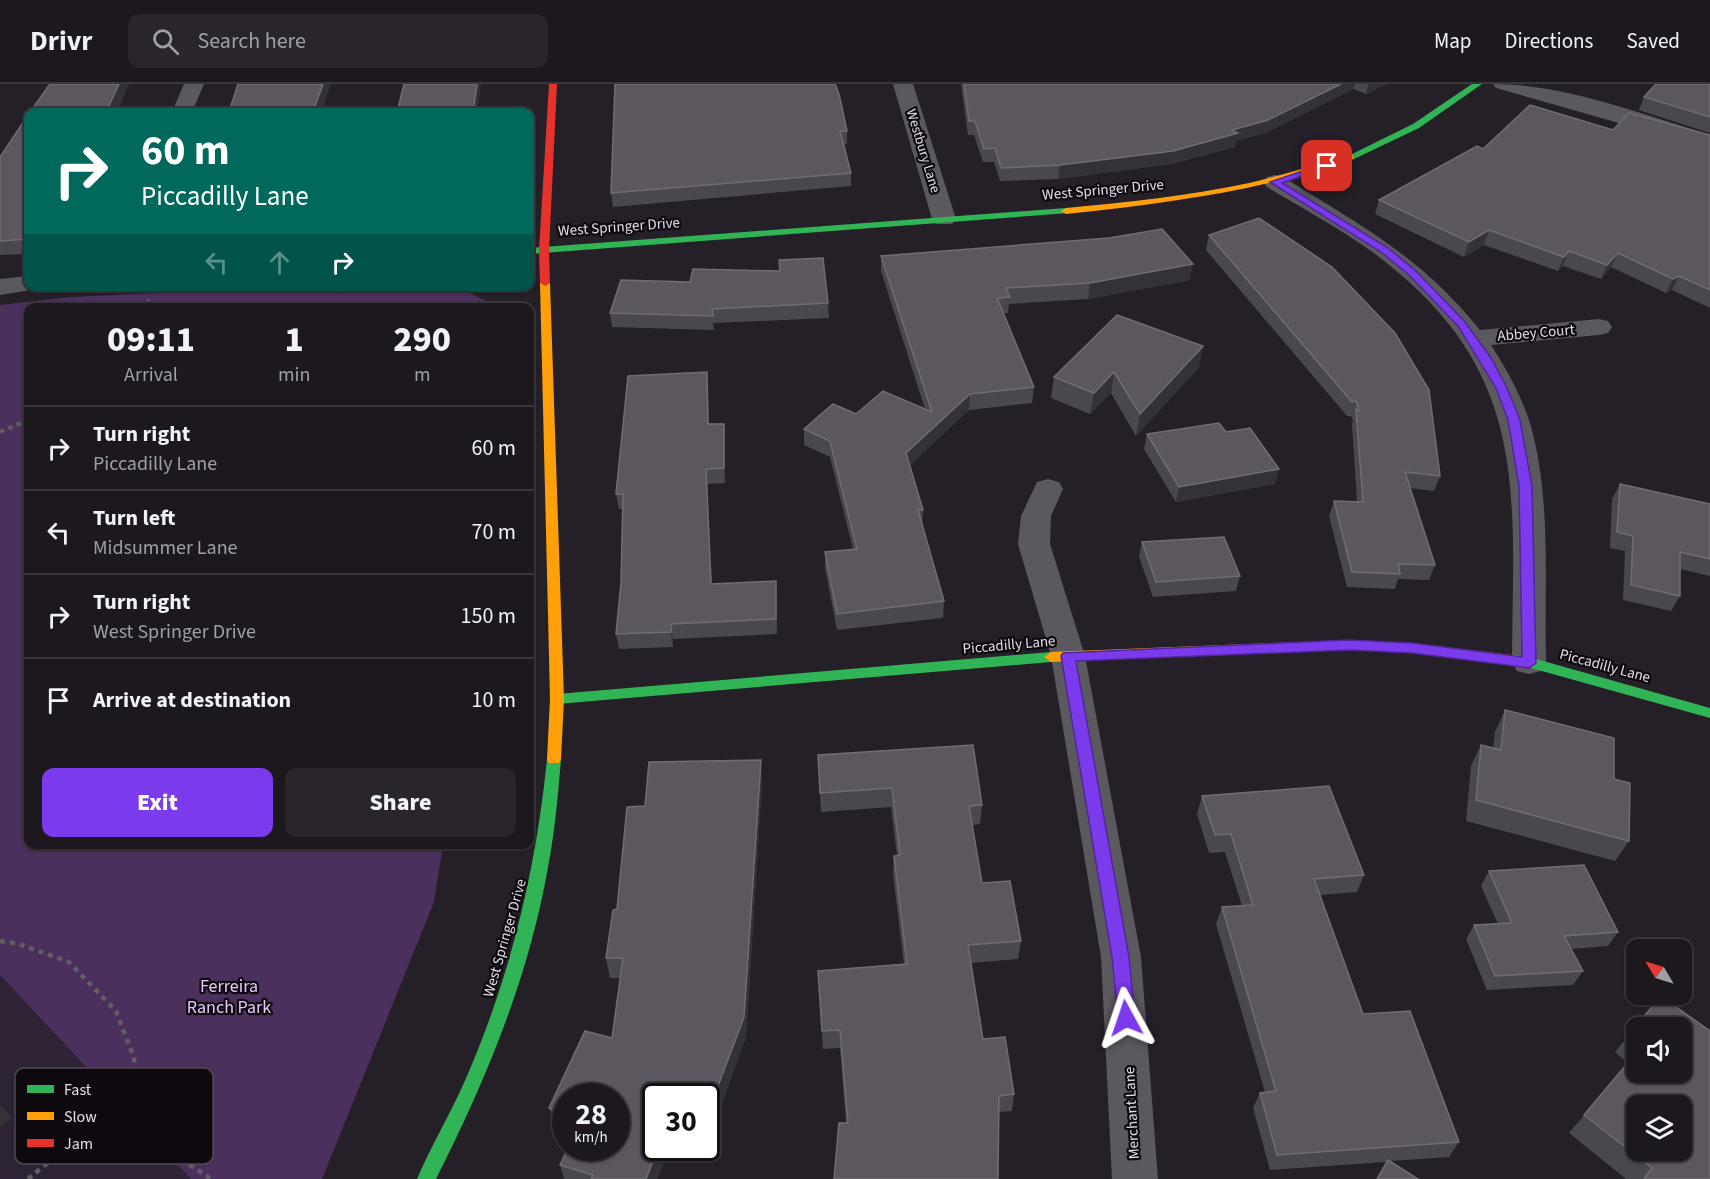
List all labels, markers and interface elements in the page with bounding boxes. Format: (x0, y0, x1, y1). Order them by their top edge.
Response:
search box (128, 14, 548, 68)
text: Drivr (30, 21, 92, 61)
icon: search (149, 25, 182, 58)
text: Search here (197, 25, 306, 57)
text: Map (1434, 26, 1472, 56)
text: Directions (1505, 26, 1593, 56)
text: Saved (1626, 26, 1680, 56)
street label: Westbury Lane (901, 107, 945, 195)
text: 60 m (141, 121, 230, 181)
icon: right (42, 132, 120, 210)
pin (1301, 140, 1352, 191)
icon: arrive (1310, 149, 1343, 182)
street label: West Springer Drive (1041, 174, 1165, 206)
text: Piccadilly Lane (141, 177, 309, 216)
street label: West Springer Drive (557, 212, 681, 242)
icon: left (200, 246, 233, 279)
icon: ahead (263, 246, 296, 279)
icon: right (326, 246, 359, 279)
text: 09:11 (107, 314, 195, 365)
text: 1 (285, 314, 304, 365)
text: 290 (393, 314, 451, 365)
street label: Abbey Court (1497, 319, 1575, 347)
text: Arrival (124, 361, 178, 389)
text: min (278, 361, 310, 389)
text: m (414, 361, 430, 389)
text: Turn right (93, 418, 190, 450)
icon: right (42, 432, 75, 465)
text: 60 m (471, 432, 516, 464)
text: Piccadilly Lane (93, 450, 217, 478)
text: Turn left (93, 502, 175, 534)
icon: left (42, 516, 75, 549)
text: 70 m (471, 516, 516, 548)
text: Midsummer Lane (93, 534, 238, 562)
text: Turn right (93, 586, 190, 618)
icon: right (42, 600, 75, 633)
text: 150 m (461, 600, 516, 632)
text: West Springer Drive (93, 618, 256, 646)
street label: Piccadilly Lane (962, 630, 1056, 660)
street label: Piccadilly Lane (1557, 644, 1653, 688)
icon: arrive (42, 684, 75, 717)
text: Arrive at destination (93, 684, 291, 716)
text: 10 m (471, 684, 516, 716)
button: Exit (42, 768, 273, 837)
button: Share (285, 768, 516, 837)
street label: West Springer Drive (478, 876, 532, 1000)
north arrow (1626, 939, 1692, 1005)
map controls (1626, 939, 1692, 1161)
park label: Ferreira Ranch Park (187, 974, 271, 1020)
position arrow (1094, 986, 1158, 1050)
button: sound (1626, 1017, 1692, 1083)
street label: Merchant Lane (1119, 1066, 1145, 1160)
legend (15, 1068, 213, 1164)
text: Fast (64, 1079, 92, 1101)
speed limit sign: 30 (642, 1083, 720, 1161)
text: 28 (575, 1093, 607, 1136)
button: layers (1626, 1095, 1692, 1161)
text: Slow (64, 1106, 97, 1128)
text: km/h (574, 1127, 608, 1148)
text: Jam (64, 1133, 93, 1155)

